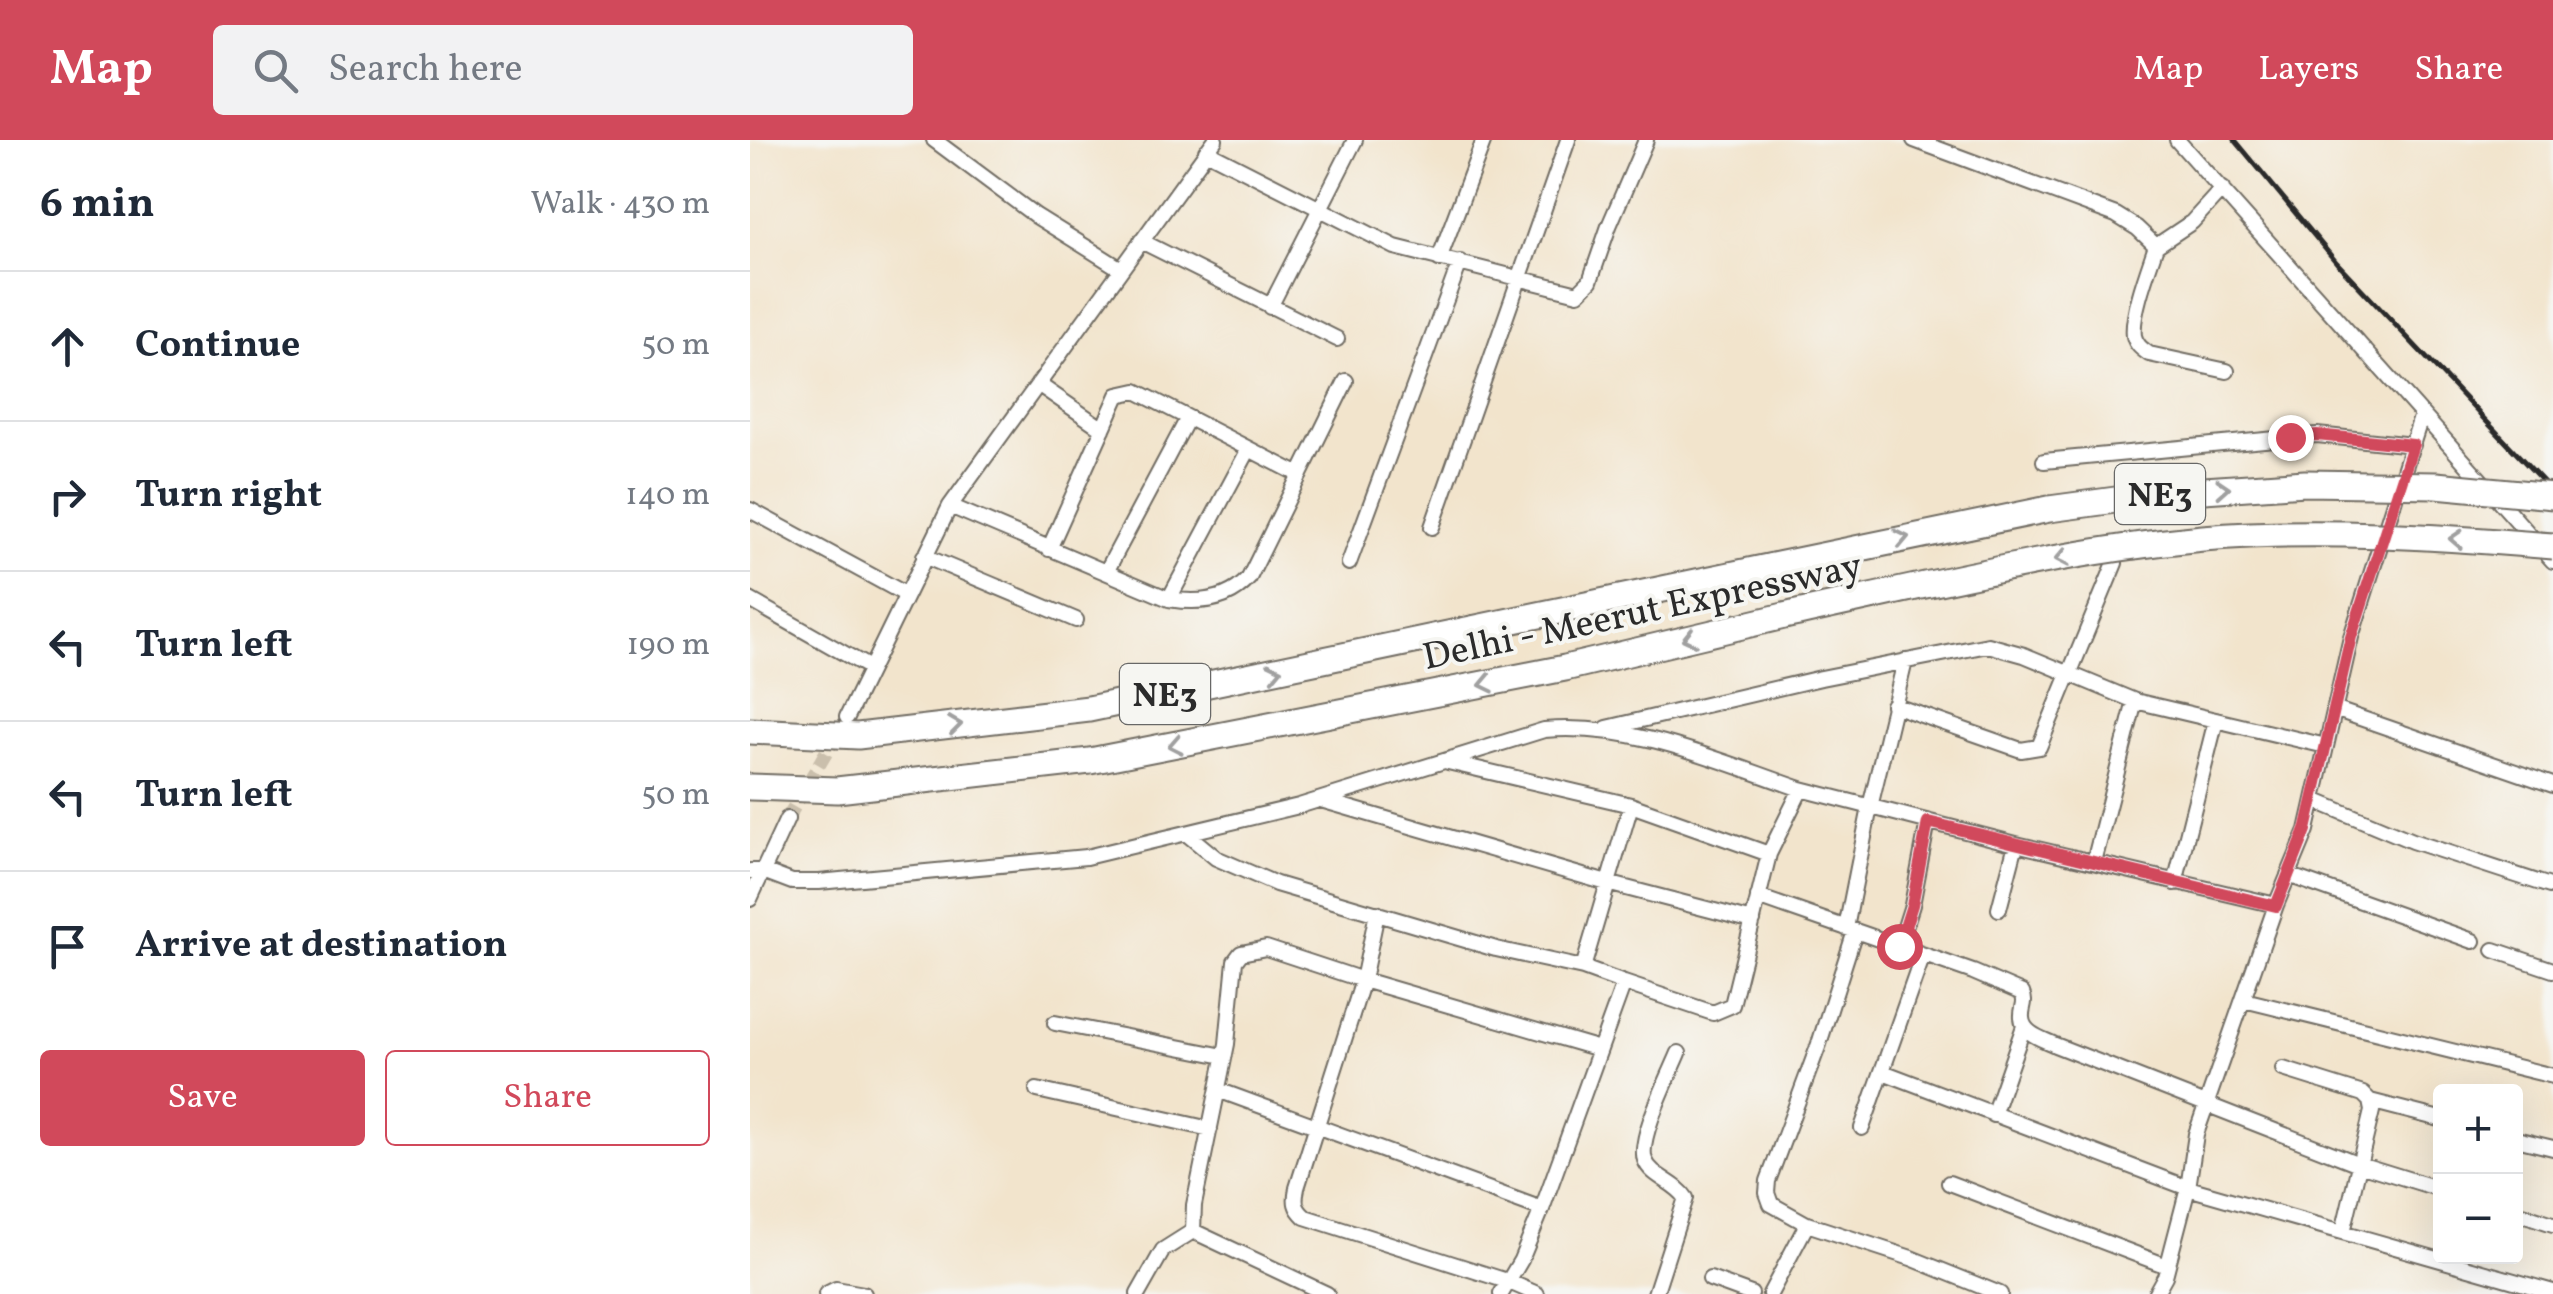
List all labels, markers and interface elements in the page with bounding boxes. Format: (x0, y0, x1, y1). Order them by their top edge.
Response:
search box (213, 25, 913, 115)
text: Map (50, 37, 153, 104)
icon: search (248, 43, 303, 98)
text: Search here (328, 44, 523, 97)
text: Map (2133, 46, 2203, 94)
text: Layers (2258, 46, 2359, 94)
text: Share (2414, 46, 2503, 94)
text: 6 min (40, 176, 155, 235)
text: Walk · 430 m (531, 183, 710, 227)
icon: ahead (40, 319, 95, 374)
text: Continue (135, 320, 300, 373)
text: 50 m (641, 324, 710, 368)
route end (2268, 415, 2314, 461)
road number: NE3 (2115, 464, 2205, 524)
icon: right (40, 469, 95, 524)
text: Turn right (135, 470, 322, 523)
text: 140 m (625, 474, 710, 518)
one-way arrow (2216, 478, 2232, 500)
one-way arrow (1893, 529, 1910, 550)
one-way arrow (2447, 529, 2463, 550)
street label: Delhi - Meerut Expressway (1418, 541, 1867, 686)
one-way arrow (2054, 547, 2071, 568)
icon: left (40, 619, 95, 674)
text: Turn left (135, 620, 292, 673)
text: 190 m (626, 624, 710, 668)
one-way arrow (1681, 626, 1698, 647)
one-way arrow (1266, 661, 1283, 682)
road number: NE3 (1120, 664, 1210, 724)
one-way arrow (1478, 672, 1495, 693)
one-way arrow (947, 715, 963, 736)
one-way arrow (1167, 733, 1184, 754)
icon: left (40, 769, 95, 824)
text: Turn left (135, 770, 292, 823)
text: 50 m (641, 774, 710, 818)
icon: arrive (40, 919, 95, 974)
text: Arrive at destination (135, 920, 508, 973)
route start (1877, 924, 1923, 970)
button: Save (40, 1050, 365, 1146)
button: Share (385, 1050, 710, 1146)
map controls (2433, 1084, 2523, 1264)
button: + (2433, 1084, 2523, 1174)
button: − (2433, 1174, 2523, 1264)

